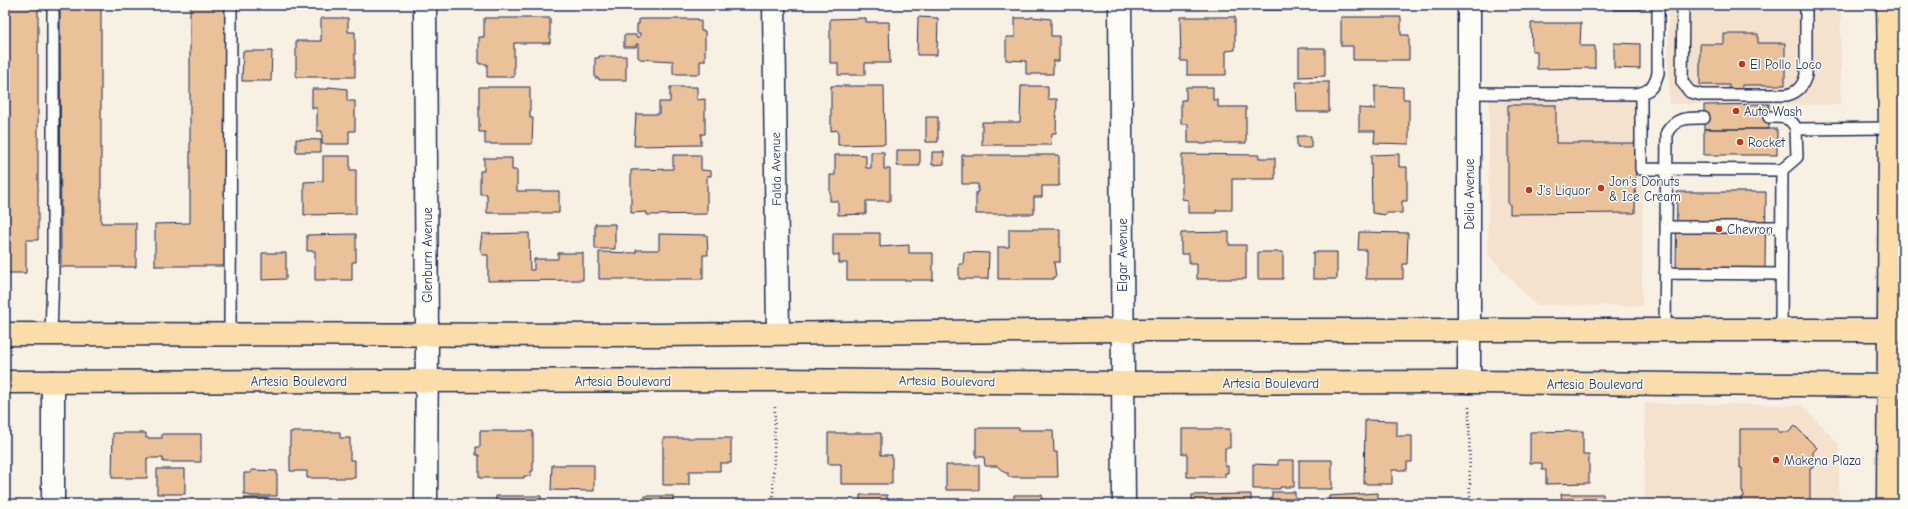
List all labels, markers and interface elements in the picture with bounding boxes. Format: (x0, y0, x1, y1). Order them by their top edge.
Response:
place label: El Pollo Loco (1750, 57, 1822, 72)
marker: El Pollo Loco (1737, 59, 1747, 69)
place label: Auto Wash (1744, 104, 1802, 119)
marker: Auto Wash (1731, 106, 1741, 116)
street label: Falda Avenue (768, 131, 784, 206)
place label: Rocket (1748, 135, 1786, 150)
marker: Rocket (1735, 137, 1745, 147)
street label: Delia Avenue (1462, 158, 1477, 230)
place label: Jon's Donuts & Ice Cream (1609, 174, 1681, 204)
place label: J's Liquor (1537, 183, 1591, 198)
marker: Jon's Donuts & Ice Cream (1596, 183, 1606, 193)
marker: J's Liquor (1524, 185, 1534, 195)
street label: Glenburn Avenue (420, 207, 435, 303)
street label: Elgar Avenue (1115, 218, 1130, 292)
place label: Chevron (1727, 222, 1773, 237)
marker: Chevron (1714, 224, 1724, 234)
street label: Artesia Boulevard (899, 373, 995, 389)
street label: Artesia Boulevard (251, 374, 347, 389)
street label: Artesia Boulevard (575, 374, 671, 389)
street label: Artesia Boulevard (1223, 376, 1319, 391)
street label: Artesia Boulevard (1547, 377, 1643, 392)
place label: Makena Plaza (1784, 453, 1861, 468)
marker: Makena Plaza (1771, 455, 1781, 465)

